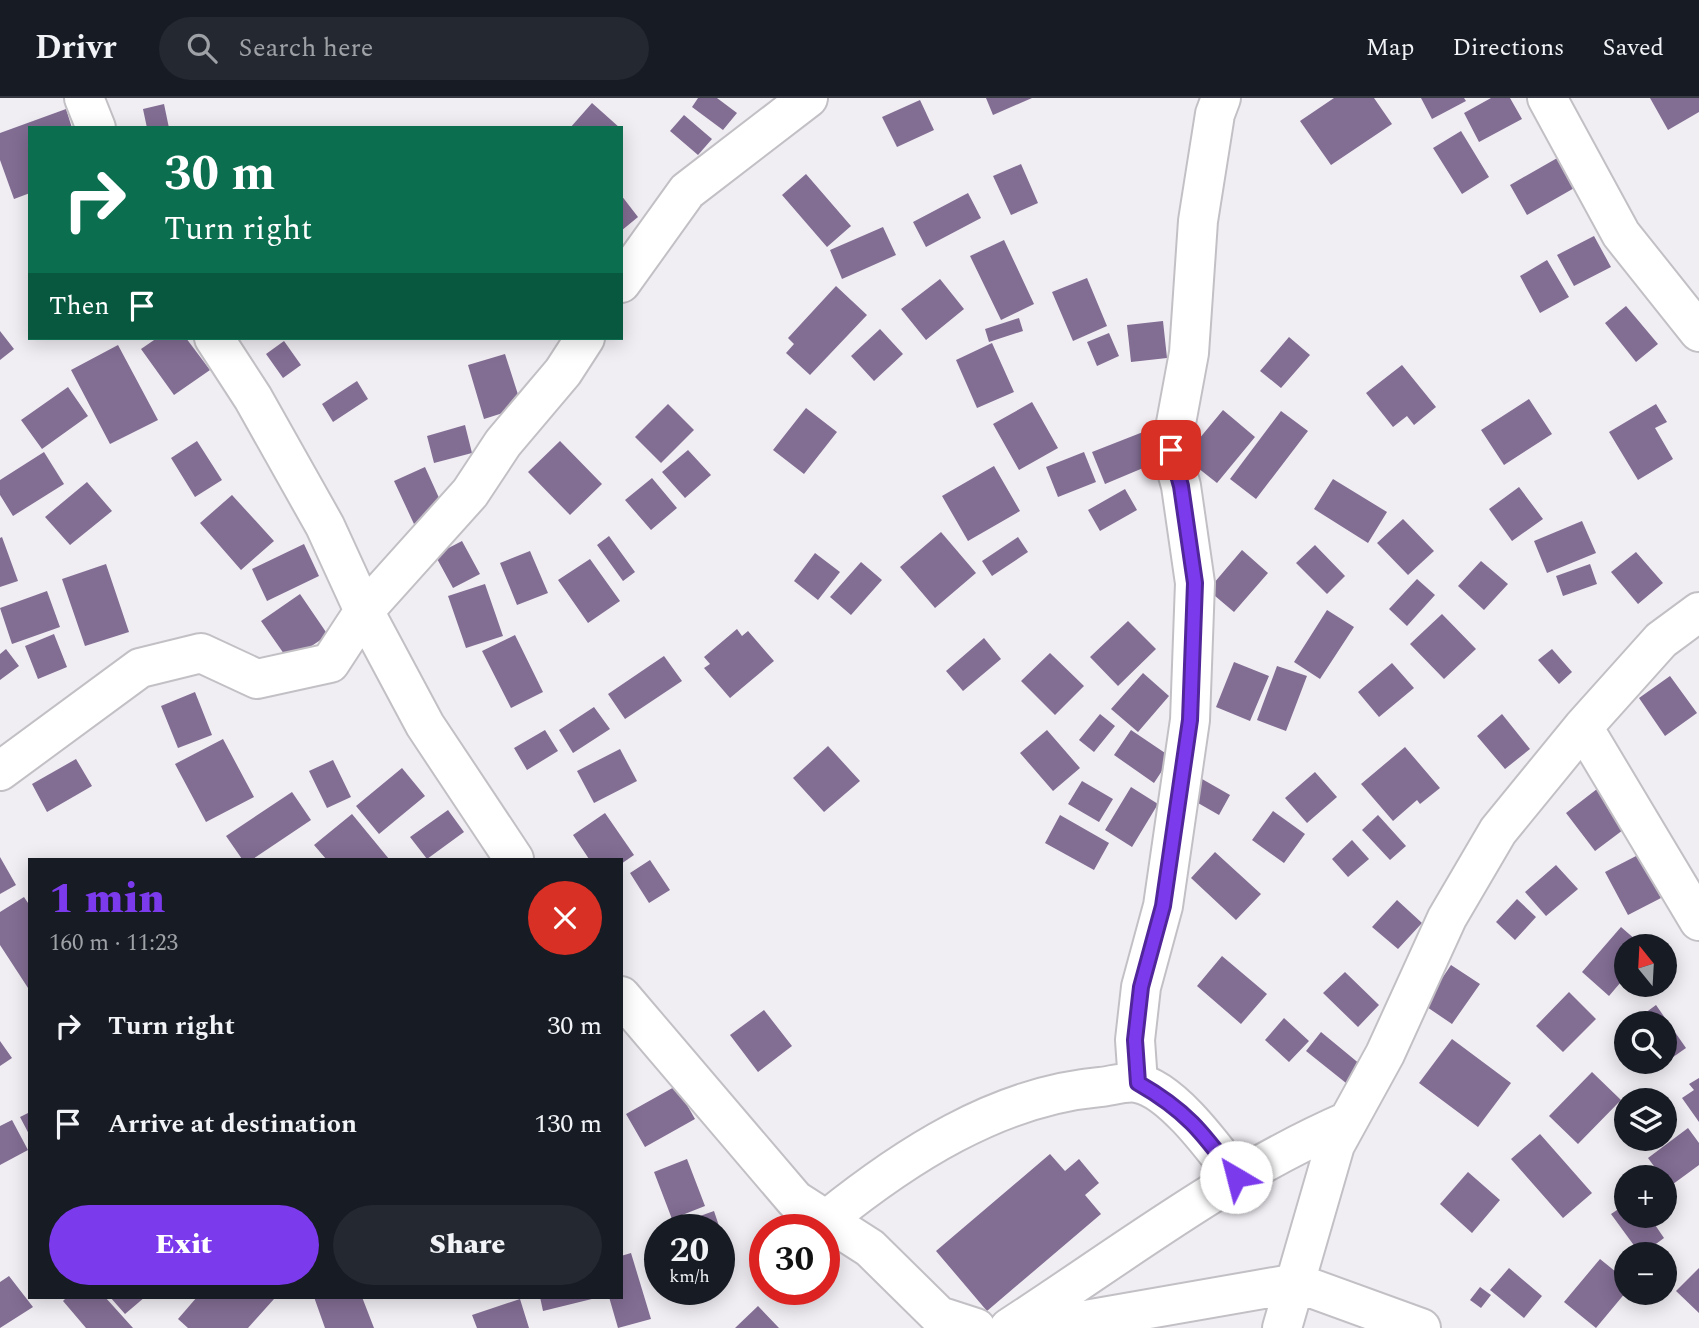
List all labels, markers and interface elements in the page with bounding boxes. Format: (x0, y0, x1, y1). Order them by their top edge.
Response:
search box (159, 17, 649, 80)
text: Drivr (35, 23, 117, 73)
text: Search here (239, 28, 373, 68)
icon: search (183, 29, 221, 67)
text: Map (1366, 30, 1414, 66)
text: Directions (1452, 30, 1564, 66)
text: Saved (1602, 30, 1664, 66)
text: 30 m (164, 137, 275, 212)
icon: right (49, 154, 140, 245)
text: Turn right (164, 205, 312, 254)
text: Then (49, 286, 109, 326)
icon: arrive (123, 287, 161, 325)
pin (1141, 420, 1201, 480)
icon: arrive (1152, 431, 1190, 469)
text: 1 min (49, 868, 165, 931)
button: close (528, 881, 602, 955)
text: 160 m · 11:23 (49, 926, 178, 961)
north arrow (1614, 934, 1676, 998)
map controls (1614, 934, 1677, 1305)
text: Turn right (108, 1006, 235, 1046)
text: 30 m (547, 1006, 602, 1046)
icon: right (49, 1007, 87, 1045)
button: search (1614, 1011, 1677, 1074)
button: layers (1614, 1088, 1677, 1151)
text: Arrive at destination (108, 1104, 357, 1144)
text: 130 m (534, 1104, 602, 1144)
icon: arrive (49, 1105, 87, 1143)
position arrow (1199, 1140, 1273, 1214)
button: + (1614, 1165, 1677, 1228)
button: Exit (49, 1205, 319, 1285)
button: Share (333, 1205, 602, 1285)
speed limit sign: 30 (749, 1214, 840, 1305)
text: 20 (670, 1224, 709, 1277)
button: − (1614, 1242, 1677, 1305)
text: km/h (669, 1263, 710, 1290)

